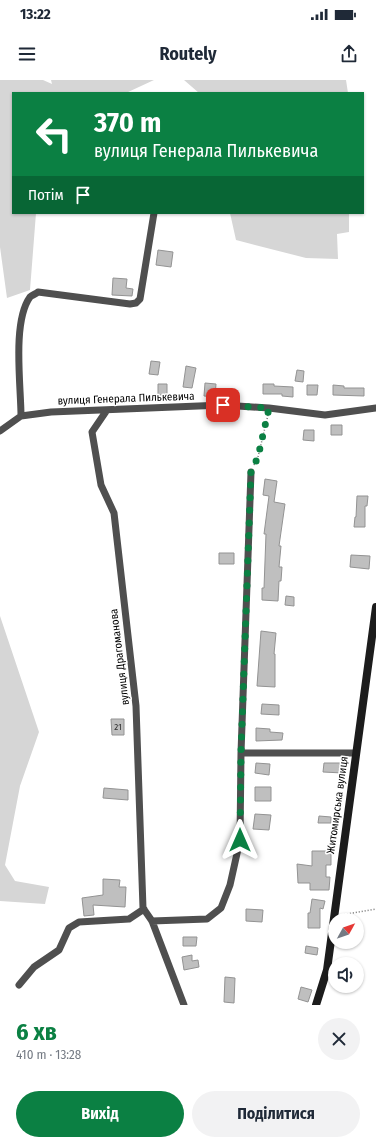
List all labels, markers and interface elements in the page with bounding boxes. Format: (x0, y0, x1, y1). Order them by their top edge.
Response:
text: 13:22 (20, 5, 51, 23)
icon: menu (16, 43, 38, 65)
text: Routely (159, 43, 217, 65)
icon: share (338, 43, 360, 65)
text: 370 m (94, 106, 161, 139)
icon: left (28, 108, 80, 160)
text: вулиця Генерала Пилькевича (94, 140, 318, 162)
icon: arrive (72, 184, 94, 206)
text: Потім (28, 186, 64, 204)
pin (206, 388, 240, 422)
street label: вулиця Генерала Пилькевича (57, 390, 195, 407)
icon: arrive (212, 394, 234, 416)
street label: вулиця Драгоманова (107, 608, 132, 706)
house number: 21 (114, 722, 122, 732)
street label: Житомирська вулиця (324, 756, 351, 855)
position arrow (219, 819, 261, 861)
north arrow (328, 913, 364, 949)
map controls (328, 913, 364, 993)
button: sound (328, 957, 364, 993)
text: 6 хв (16, 1018, 57, 1046)
button: close (318, 1018, 360, 1060)
text: 410 m · 13:28 (16, 1047, 81, 1062)
button: Вихід (16, 1091, 184, 1137)
button: Поділитися (192, 1091, 360, 1137)

